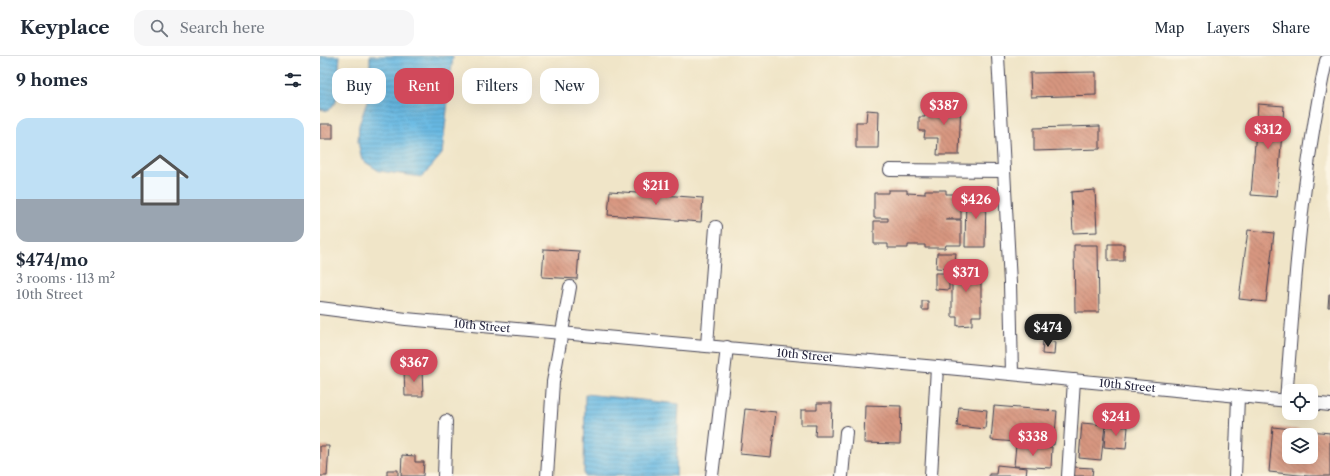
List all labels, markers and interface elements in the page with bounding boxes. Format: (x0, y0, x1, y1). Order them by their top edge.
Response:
search box (134, 10, 414, 46)
text: Keyplace (20, 16, 110, 39)
icon: search (148, 17, 170, 39)
text: Search here (180, 18, 265, 37)
text: Map (1154, 19, 1184, 37)
text: Layers (1206, 19, 1250, 37)
text: Share (1272, 19, 1310, 37)
chip: Buy (332, 68, 386, 104)
chip: Rent (394, 68, 454, 104)
chip: Filters (462, 68, 532, 104)
chip: New (540, 68, 599, 104)
icon: filters (282, 69, 304, 91)
text: 9 homes (16, 70, 88, 90)
pin: $387 (920, 92, 968, 126)
text: $387 (929, 97, 959, 113)
pin: $312 (1244, 116, 1292, 150)
text: $312 (1254, 121, 1282, 137)
icon: home (124, 144, 196, 216)
pin: $211 (632, 172, 680, 206)
text: $211 (643, 177, 669, 193)
pin: $426 (952, 186, 1000, 220)
text: $426 (961, 191, 991, 207)
text: $474/mo (16, 250, 88, 270)
pin: $371 (942, 259, 990, 293)
text: $371 (952, 264, 980, 280)
text: 3 rooms · 113 m² (16, 270, 115, 286)
text: 10th Street (16, 286, 83, 302)
pin: $474 (1024, 314, 1072, 348)
street label: 10th Street (453, 316, 511, 335)
text: $474 (1033, 319, 1063, 335)
street label: 10th Street (776, 346, 834, 365)
pin: $367 (390, 349, 438, 383)
text: $367 (399, 354, 429, 370)
street label: 10th Street (1098, 376, 1156, 395)
map controls (1282, 384, 1318, 464)
button: locate (1282, 384, 1318, 420)
pin: $241 (1092, 403, 1140, 437)
text: $241 (1102, 408, 1130, 424)
pin: $338 (1009, 423, 1057, 457)
text: $338 (1018, 428, 1048, 444)
button: layers (1282, 428, 1318, 464)

